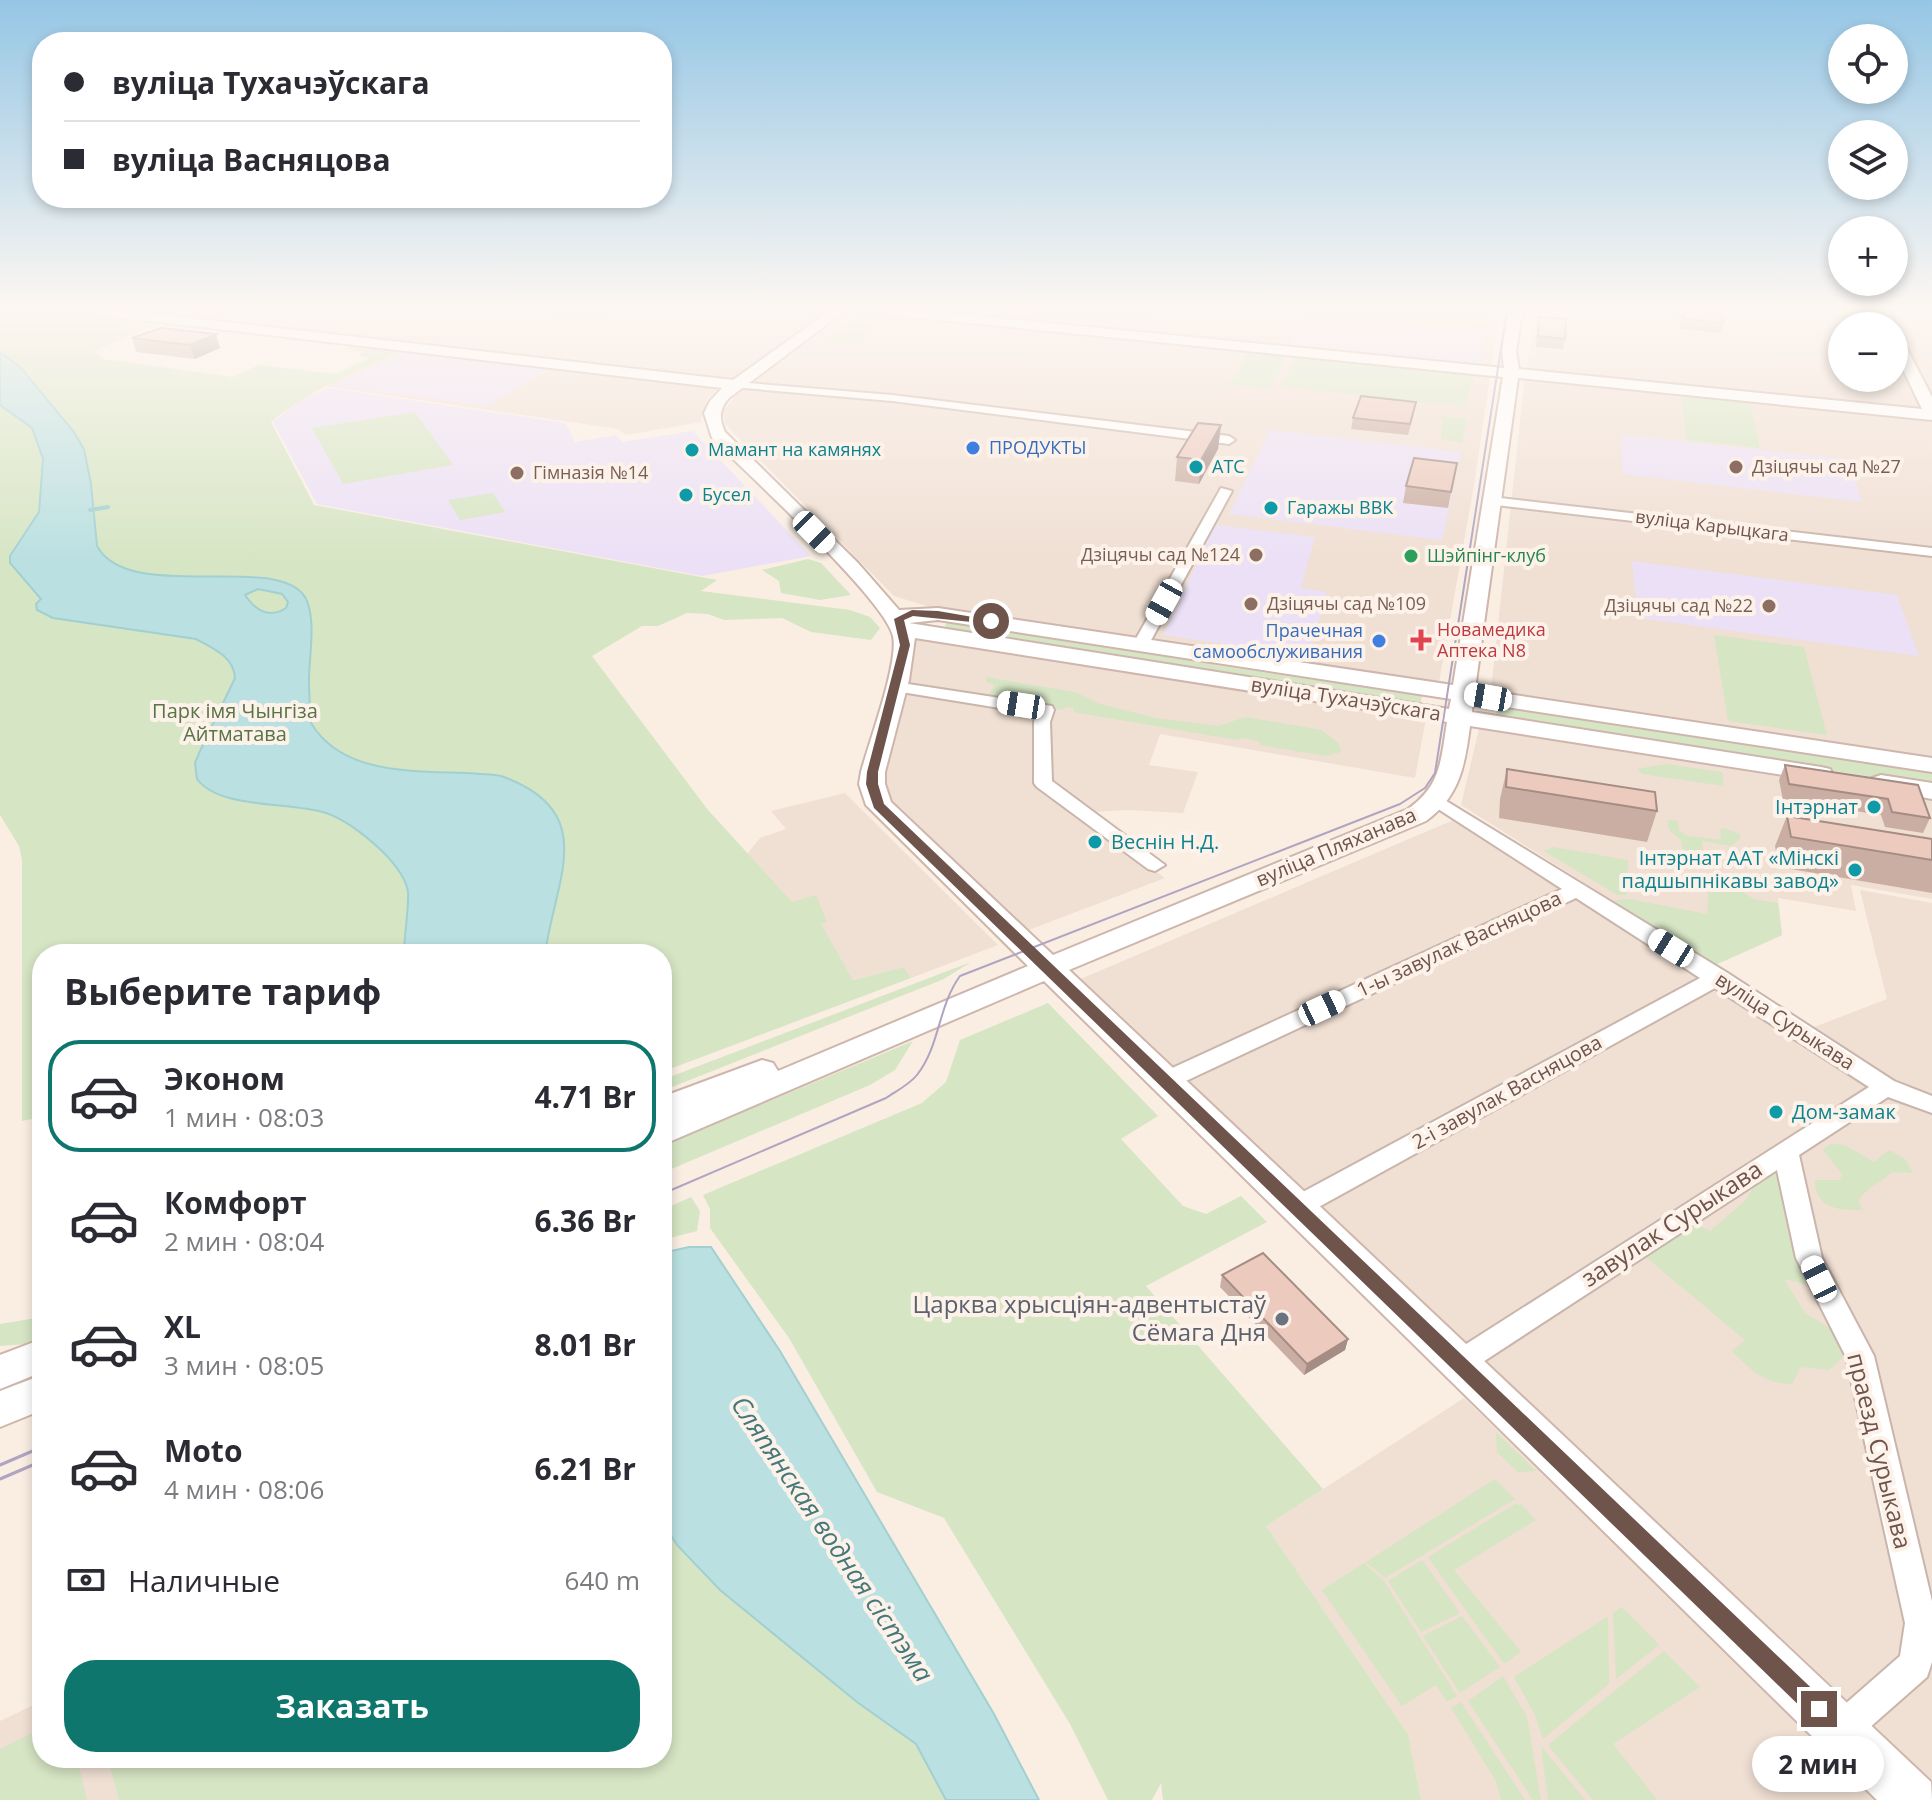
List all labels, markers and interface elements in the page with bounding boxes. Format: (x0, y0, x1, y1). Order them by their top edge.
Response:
map controls (1828, 24, 1908, 392)
button: locate (1828, 24, 1908, 104)
text: вуліца Тухачэўскага (112, 62, 430, 103)
button: layers (1828, 120, 1908, 200)
text: вуліца Васняцова (112, 139, 391, 180)
button: + (1828, 216, 1908, 296)
button: − (1828, 312, 1908, 392)
place label: ПРОДУКТЫ (989, 435, 1087, 459)
place label: Мамант на камянях (708, 437, 882, 461)
marker: ПРОДУКТЫ (964, 439, 982, 457)
marker: Мамант на камянях (683, 441, 701, 459)
place label: АТС (1212, 454, 1245, 478)
place label: Дзіцячы сад №27 (1752, 454, 1901, 478)
marker: АТС (1187, 458, 1205, 476)
marker: Дзіцячы сад №27 (1727, 458, 1745, 476)
place label: Гімназія №14 (533, 460, 648, 484)
marker: Гімназія №14 (508, 464, 526, 482)
place label: Бусел (702, 482, 751, 506)
marker: Бусел (677, 486, 695, 504)
place label: Гаражы ВВК (1287, 495, 1393, 519)
marker: Гаражы ВВК (1262, 499, 1280, 517)
street label: вуліца Карыцкага (1634, 504, 1790, 546)
car (789, 507, 839, 557)
place label: Дзіцячы сад №124 (1081, 542, 1240, 566)
place label: Шэйпінг-клуб (1427, 543, 1546, 567)
marker: Дзіцячы сад №124 (1247, 546, 1265, 564)
marker: Шэйпінг-клуб (1402, 547, 1420, 565)
car (1142, 575, 1186, 629)
place label: Дзіцячы сад №109 (1267, 591, 1426, 615)
place label: Дзіцячы сад №22 (1604, 593, 1753, 617)
marker: Дзіцячы сад №109 (1242, 595, 1260, 613)
marker: Дзіцячы сад №22 (1760, 597, 1778, 615)
route start (973, 603, 1009, 639)
place label: Новамедика Аптека N8 (1437, 617, 1546, 662)
place label: Прачечная самообслуживания (1193, 618, 1363, 663)
marker: Новамедика Аптека N8 (1412, 631, 1430, 649)
marker: Прачечная самообслуживания (1370, 632, 1388, 650)
street label: вуліца Тухачэўскага (1249, 670, 1443, 727)
car (1462, 681, 1514, 713)
car (995, 689, 1047, 721)
park label: Парк імя Чынгіза Айтматава (152, 697, 318, 747)
place label: Інтэрнат (1775, 793, 1858, 820)
marker: Інтэрнат (1865, 798, 1883, 816)
street label: вуліца Пляханава (1251, 801, 1420, 893)
place label: Веснін Н.Д. (1111, 828, 1219, 855)
marker: Веснін Н.Д. (1086, 833, 1104, 851)
place label: Інтэрнат ААТ «Мінскі падшыпнікавы завод» (1622, 844, 1839, 894)
marker: Інтэрнат ААТ «Мінскі падшыпнікавы завод» (1846, 861, 1864, 879)
street label: 1-ы завулак Васняцова (1352, 884, 1566, 1003)
car (1644, 925, 1698, 971)
street label: вуліца Сурыкава (1710, 965, 1860, 1076)
text: Выберите тариф (64, 967, 381, 1016)
car (1295, 987, 1349, 1029)
street label: 2-і завулак Васняцова (1407, 1028, 1606, 1155)
text: Эконом (164, 1058, 285, 1099)
icon: car (68, 1060, 140, 1132)
text: 4.71 Br (534, 1076, 636, 1117)
place label: Дом-замак (1792, 1098, 1896, 1125)
text: 1 мин · 08:03 (164, 1099, 324, 1135)
marker: Дом-замак (1767, 1103, 1785, 1121)
street label: завулак Сурыкава (1574, 1152, 1768, 1294)
text: Комфорт (164, 1182, 307, 1223)
icon: car (68, 1184, 140, 1256)
text: 6.36 Br (534, 1200, 636, 1241)
text: 2 мин · 08:04 (164, 1223, 324, 1259)
car (1798, 1252, 1840, 1306)
place label: Царква хрысціян-адвентыстаў Сёмага Дня (913, 1287, 1267, 1348)
text: XL (164, 1306, 201, 1347)
icon: car (68, 1308, 140, 1380)
marker: Царква хрысціян-адвентыстаў Сёмага Дня (1273, 1310, 1291, 1328)
text: 8.01 Br (534, 1324, 636, 1365)
text: 3 мин · 08:05 (164, 1347, 324, 1383)
street label: праезд Сурыкава (1840, 1349, 1921, 1552)
water label: Сляпянская водная сістэма (723, 1388, 942, 1689)
text: Moto (164, 1430, 242, 1471)
icon: car (68, 1432, 140, 1504)
text: 6.21 Br (534, 1448, 636, 1489)
text: 4 мин · 08:06 (164, 1471, 324, 1507)
icon: cash (64, 1558, 108, 1602)
text: Наличные (128, 1560, 280, 1601)
text: 640 m (565, 1562, 640, 1598)
button: Заказать (64, 1660, 640, 1752)
route end (1801, 1691, 1837, 1727)
callout: 2 мин (1753, 1737, 1885, 1793)
text: 2 мин (1778, 1746, 1858, 1782)

